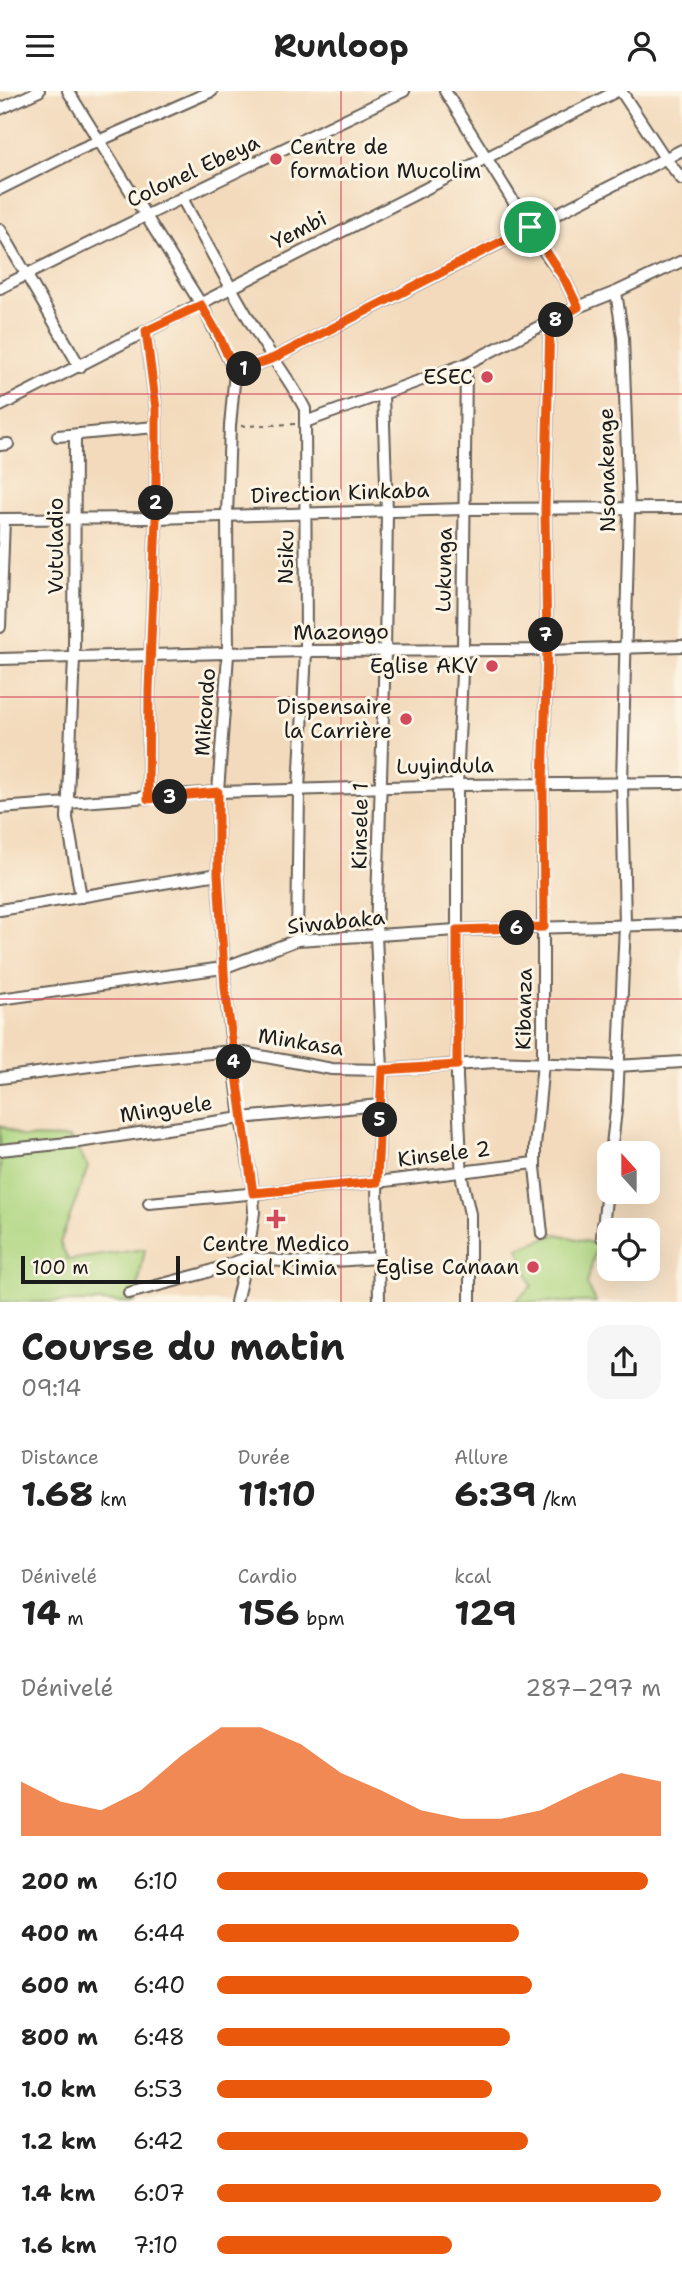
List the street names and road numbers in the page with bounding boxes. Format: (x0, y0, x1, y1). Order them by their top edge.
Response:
street label: Colonel Ebeya (122, 128, 264, 214)
street label: Yembi (267, 204, 331, 256)
street label: Nsonakenge (592, 407, 622, 533)
street label: Direction Kinkaba (250, 476, 430, 510)
street label: Vutuladio (42, 498, 70, 594)
street label: Lukunga (429, 527, 459, 613)
street label: Nsiku (272, 529, 300, 585)
street label: Mazongo (293, 617, 389, 647)
street label: Mikondo (188, 667, 222, 757)
street label: Luyindula (396, 751, 494, 781)
street label: Kinsele 1 (345, 782, 375, 870)
street label: Siwabaka (286, 903, 386, 941)
street label: Kibanza (509, 968, 539, 1050)
street label: Minkasa (256, 1021, 346, 1063)
street label: Minguele (118, 1089, 214, 1129)
street label: Kinsele 2 (396, 1134, 492, 1174)

